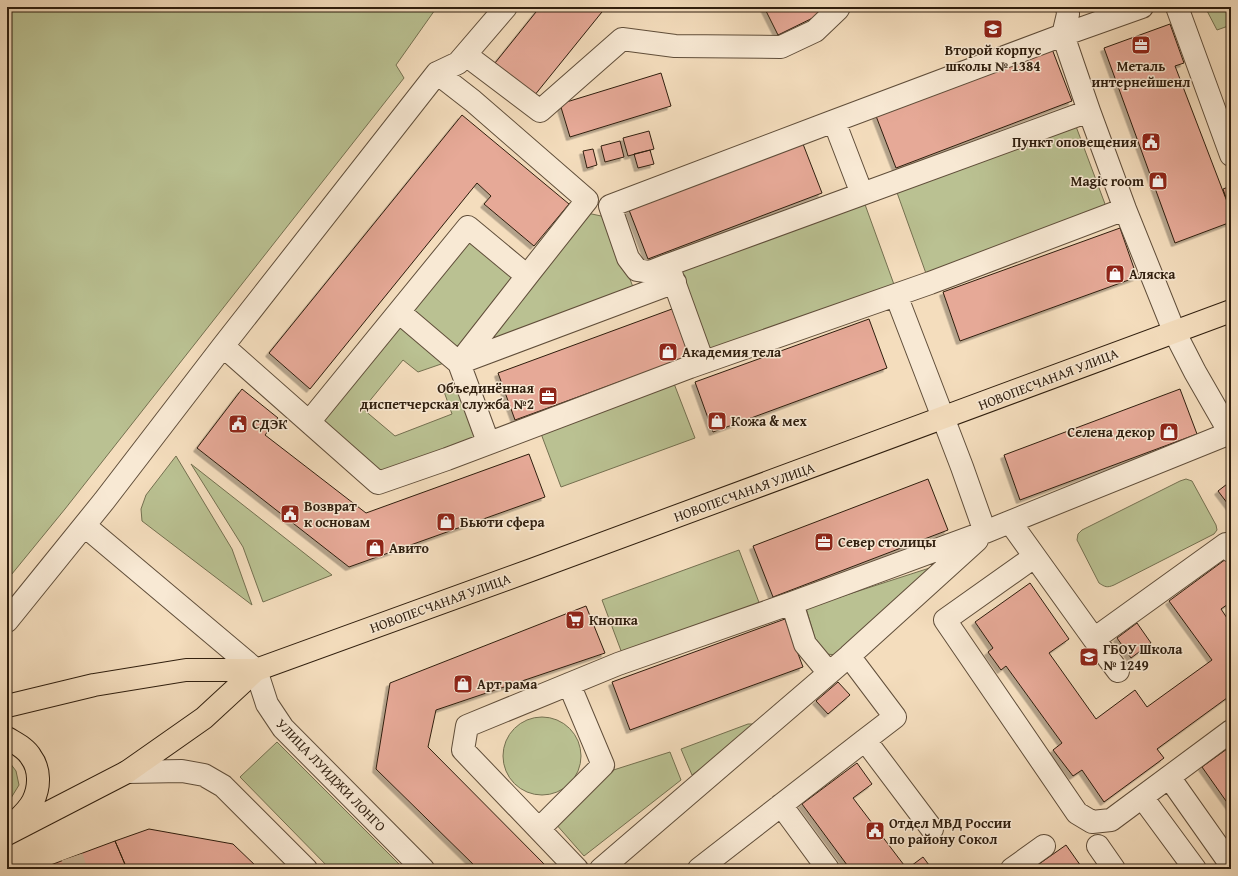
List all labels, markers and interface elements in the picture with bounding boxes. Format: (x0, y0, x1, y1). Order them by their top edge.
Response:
school or university icon: Второй корпус школы № 1384 (982, 18, 1004, 40)
office icon: Металь интернейшенл (1130, 34, 1152, 56)
place label: Второй корпус школы № 1384 (945, 40, 1042, 76)
place label: Металь интернейшенл (1092, 56, 1191, 92)
public building icon: Пункт оповещения (1140, 131, 1162, 153)
place label: Пункт оповещения (1012, 132, 1137, 152)
shop icon: Magic room (1147, 170, 1169, 192)
place label: Magic room (1070, 171, 1144, 191)
shop icon: Аляска (1104, 263, 1126, 285)
place label: Аляска (1129, 264, 1176, 284)
shop icon: Академия тела (657, 341, 679, 363)
place label: Академия тела (682, 342, 782, 362)
street label: НОВОПЕСЧАНАЯ УЛИЦА (975, 343, 1121, 415)
place label: Объединённая диспетчерская служба №2 (360, 378, 534, 414)
office icon: Объединённая диспетчерская служба №2 (537, 385, 559, 407)
shop icon: Кожа & мех (706, 410, 728, 432)
place label: Кожа & мех (731, 411, 808, 431)
public building icon: СДЭК (227, 413, 249, 435)
place label: СДЭК (252, 414, 288, 434)
shop icon: Селена декор (1158, 421, 1180, 443)
place label: Селена декор (1067, 422, 1155, 442)
street label: НОВОПЕСЧАНАЯ УЛИЦА (671, 457, 818, 527)
place label: Возврат к основам (304, 496, 371, 532)
public building icon: Возврат к основам (279, 503, 301, 525)
shop icon: Бьюти сфера (435, 511, 457, 533)
place label: Бьюти сфера (460, 512, 545, 532)
office icon: Север столицы (813, 531, 835, 553)
place label: Север столицы (838, 532, 936, 552)
shop icon: Авито (364, 537, 386, 559)
place label: Авито (389, 538, 430, 558)
street label: НОВОПЕСЧАНАЯ УЛИЦА (367, 568, 514, 638)
supermarket icon: Кнопка (564, 609, 586, 631)
place label: Кнопка (589, 610, 639, 630)
place label: ГБОУ Школа № 1249 (1103, 639, 1183, 675)
school or university icon: ГБОУ Школа № 1249 (1078, 646, 1100, 668)
shop icon: Арт рама (452, 673, 474, 695)
place label: Арт рама (477, 674, 538, 694)
street label: УЛИЦА ЛУИДЖИ ЛОНГО (272, 714, 390, 836)
place label: Отдел МВД России по району Сокол (889, 813, 1012, 849)
public building icon: Отдел МВД России по району Сокол (864, 820, 886, 842)

